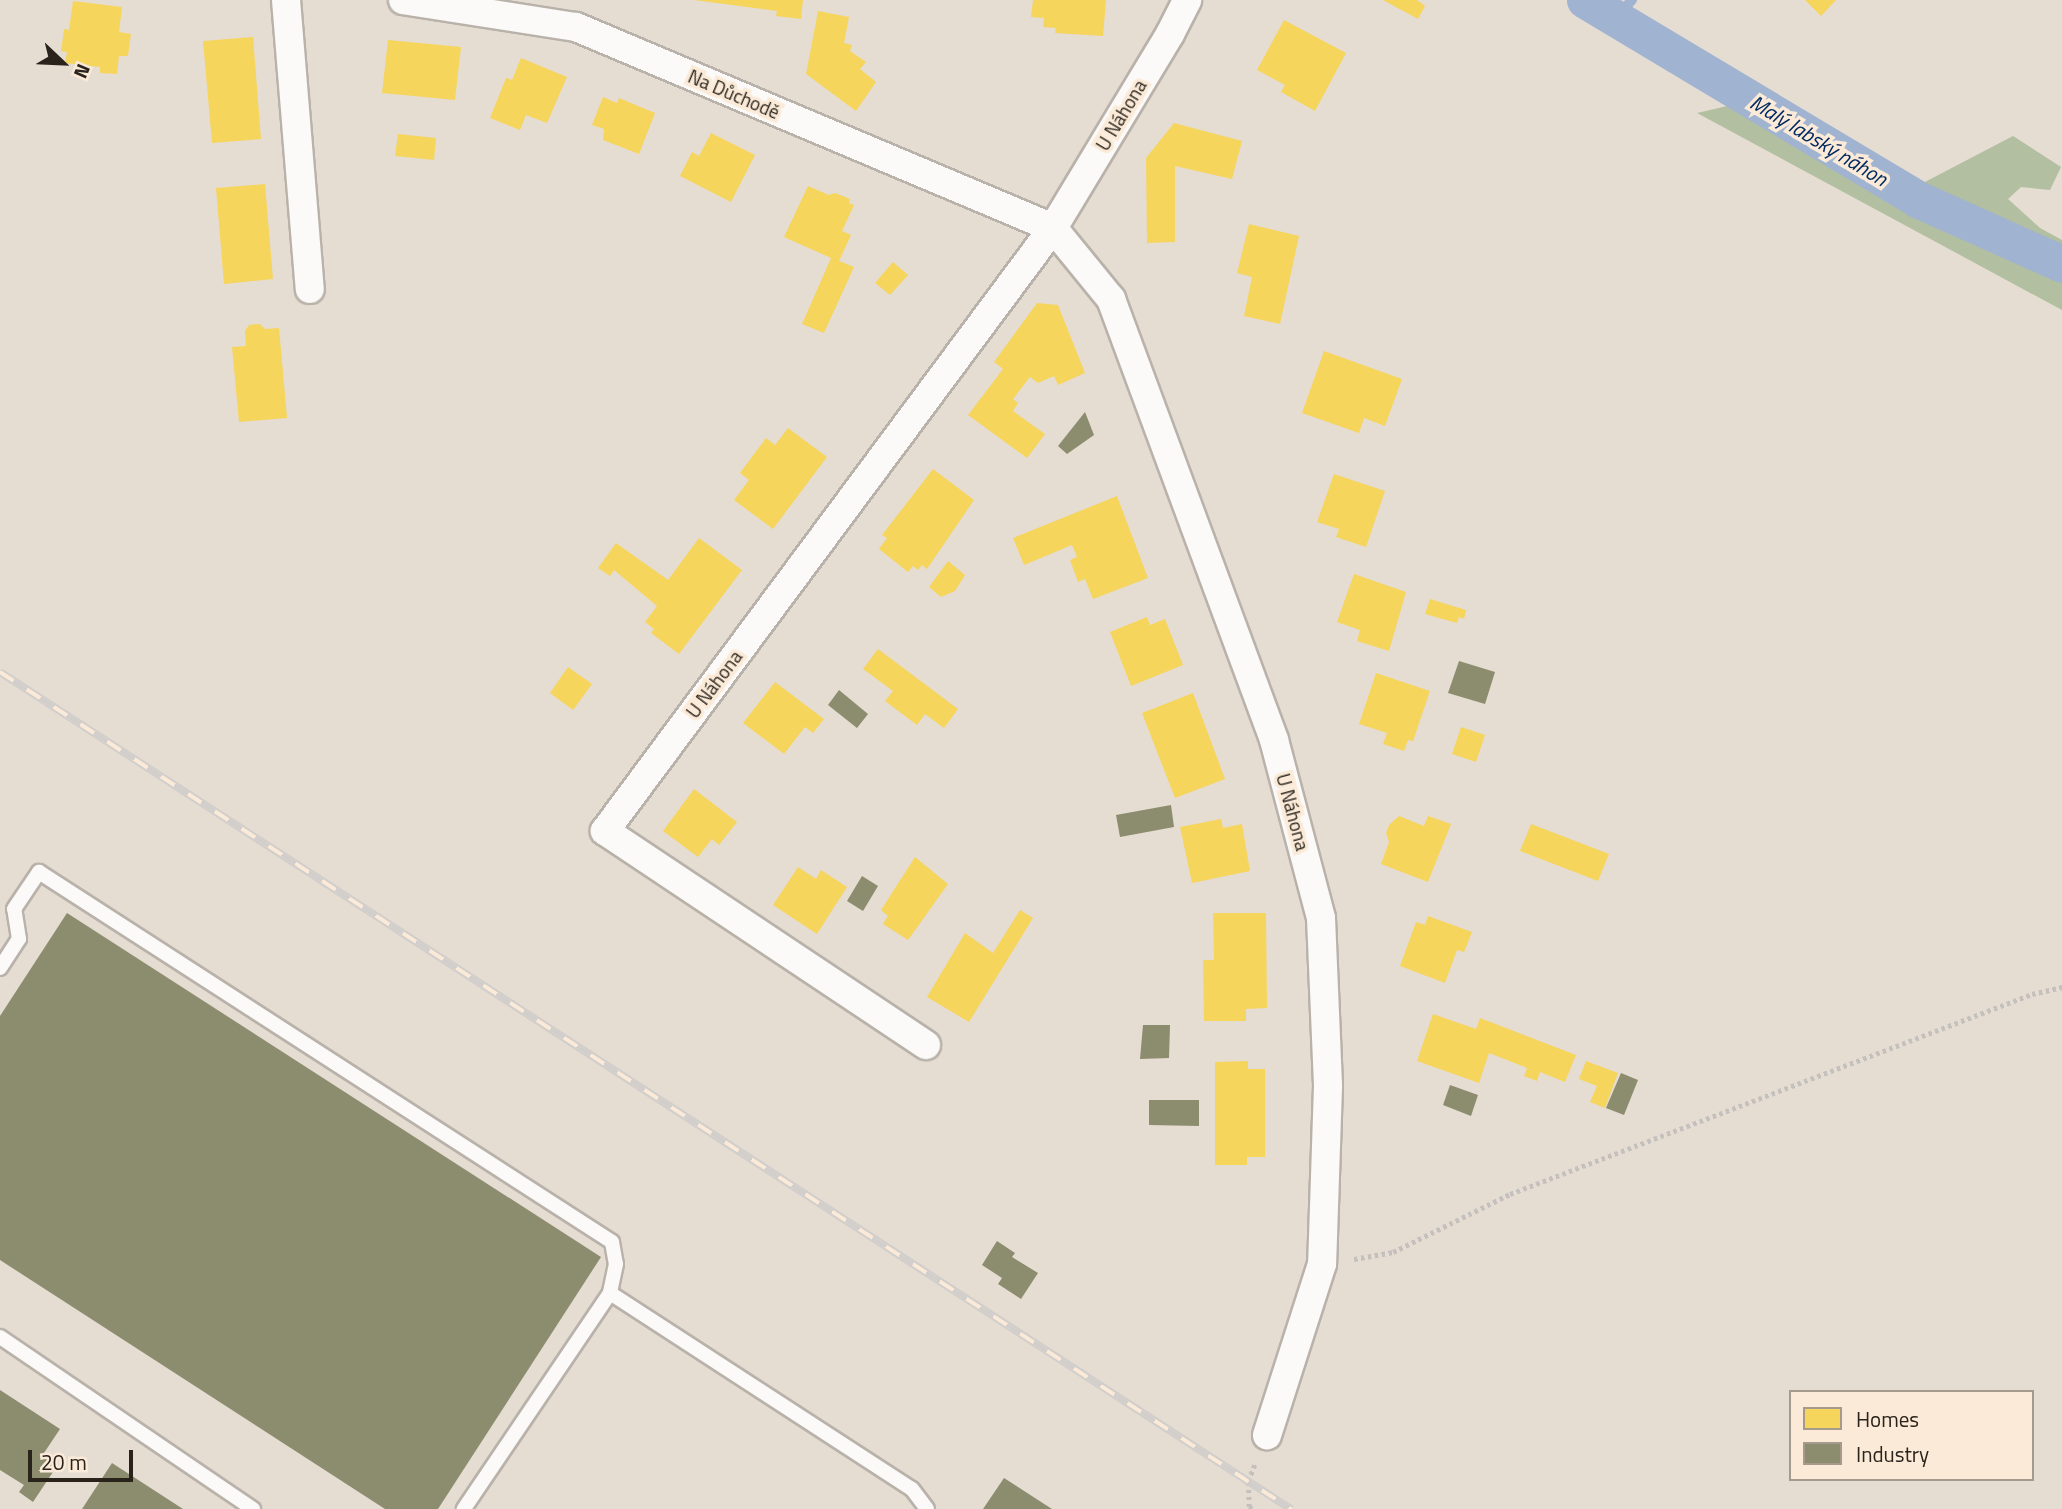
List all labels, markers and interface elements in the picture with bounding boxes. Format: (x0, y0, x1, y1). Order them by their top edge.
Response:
north arrow (28, 28, 98, 98)
text: N (67, 60, 99, 83)
street label: Na Důchodě (685, 65, 783, 123)
street label: U Náhona (1091, 75, 1151, 155)
water label: Malý labský náhon (1746, 89, 1892, 191)
street label: U Náhona (681, 646, 747, 722)
street label: U Náhona (1272, 771, 1314, 853)
legend (1789, 1390, 2034, 1481)
text: Homes (1856, 1403, 1919, 1435)
scale bar (32, 1436, 136, 1480)
text: Industry (1856, 1438, 1929, 1470)
text: 20 m (41, 1446, 87, 1478)

